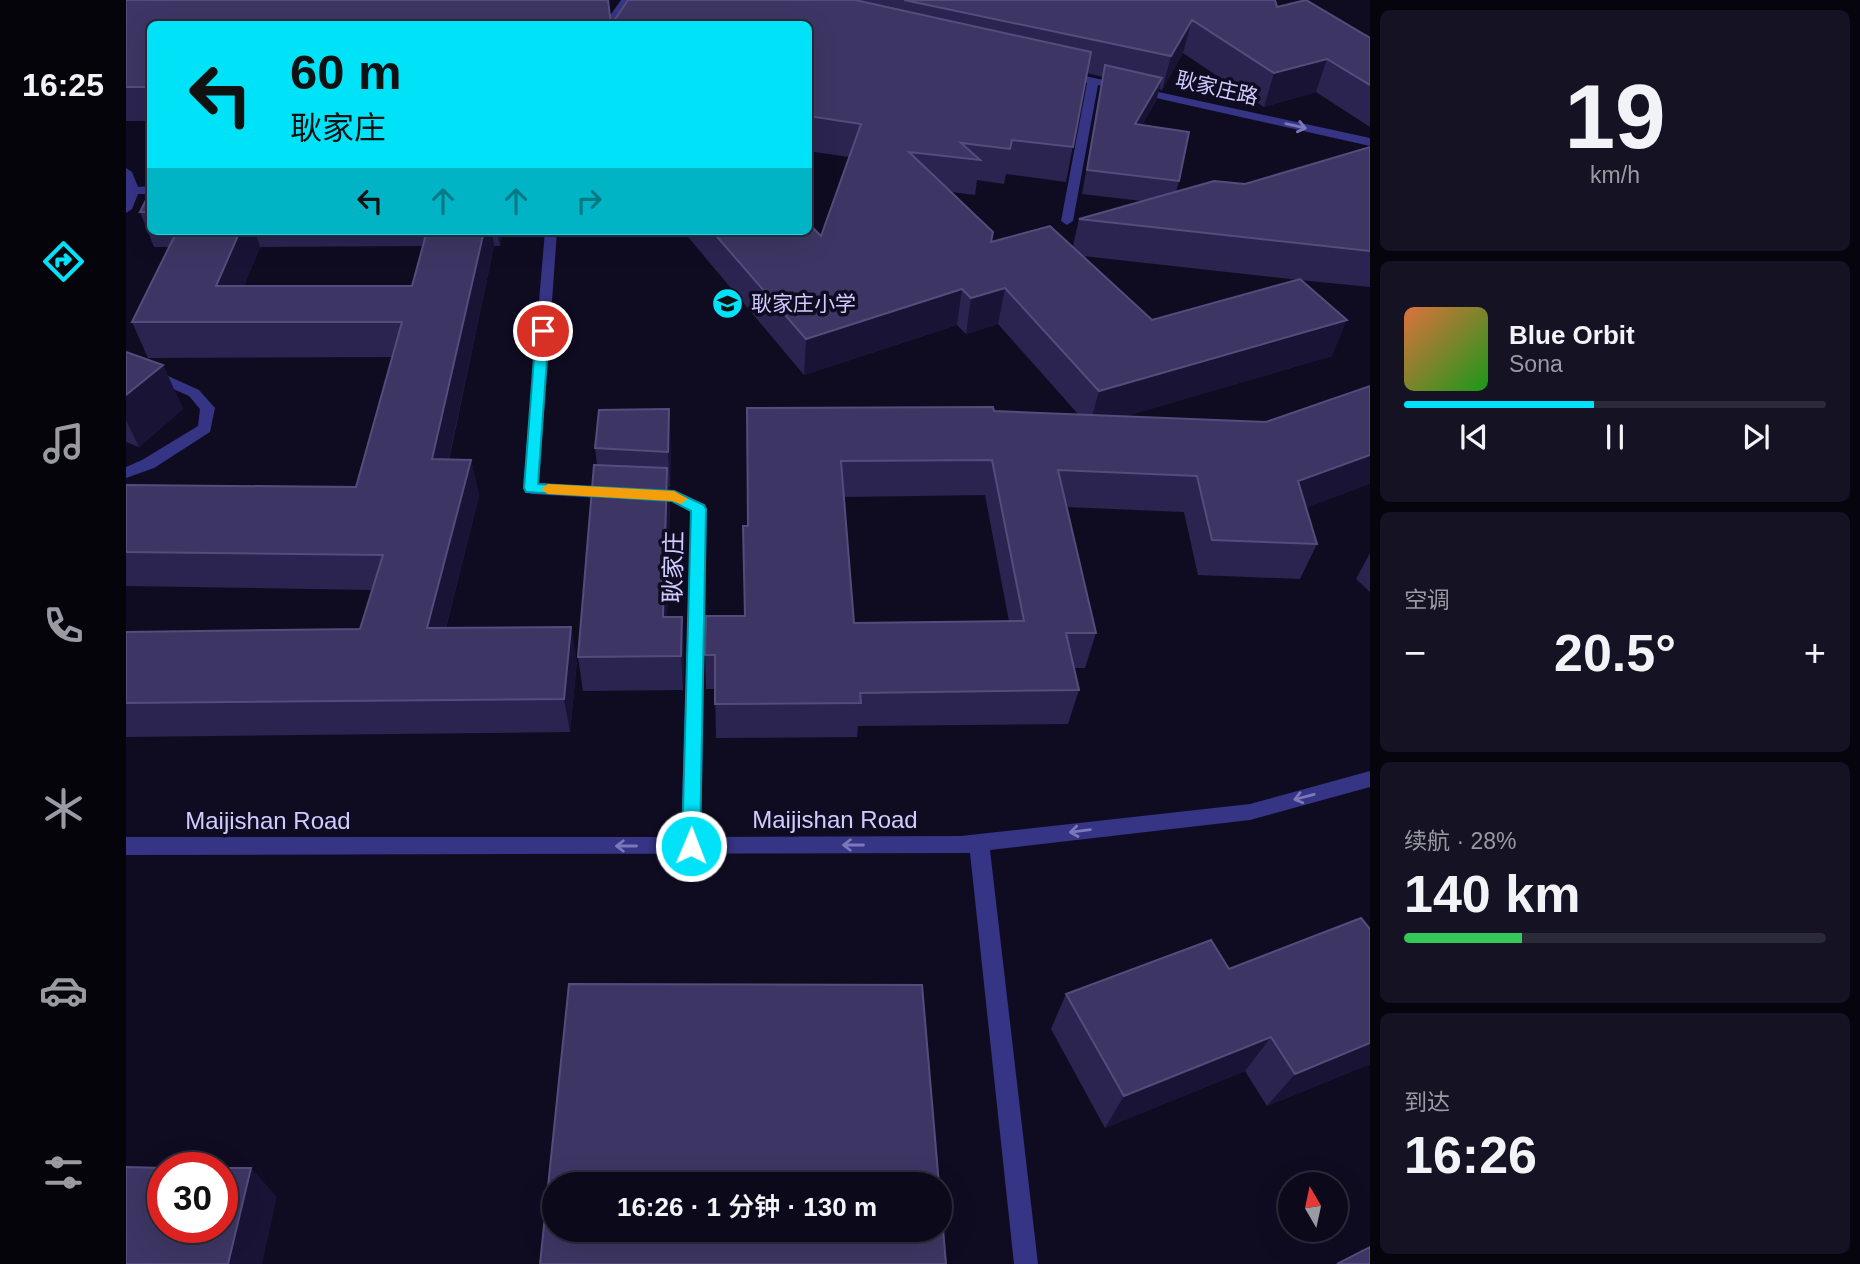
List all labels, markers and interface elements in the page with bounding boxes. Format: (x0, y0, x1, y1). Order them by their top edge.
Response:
text: 60 m (290, 45, 402, 99)
icon: left (175, 49, 266, 140)
text: 19 (1564, 66, 1666, 167)
text: 16:25 (22, 67, 104, 103)
street label: 耿家庄路 (1173, 67, 1261, 109)
text: 耿家庄 (290, 110, 386, 146)
one-way arrow (1284, 119, 1307, 133)
text: km/h (1590, 162, 1640, 188)
icon: left (351, 182, 389, 220)
icon: ahead (424, 182, 462, 220)
icon: ahead (497, 182, 535, 220)
icon: right (570, 182, 608, 220)
icon: directions (39, 237, 88, 286)
school or university icon: 耿家庄小学 (711, 286, 745, 320)
place label: 耿家庄小学 (751, 292, 856, 315)
pin (513, 301, 573, 361)
icon: arrive (524, 312, 562, 350)
text: Blue Orbit (1509, 320, 1635, 350)
text: Sona (1509, 351, 1563, 377)
icon: previous (1455, 418, 1493, 456)
icon: pause (1596, 418, 1634, 456)
icon: next (1737, 418, 1775, 456)
icon: music (39, 419, 88, 468)
street label: 耿家庄 (659, 531, 687, 603)
text: 空调 (1404, 587, 1450, 613)
icon: phone (39, 601, 88, 650)
text: 20.5° (1554, 624, 1676, 682)
text: − (1404, 632, 1426, 674)
text: + (1804, 632, 1826, 674)
icon: climate (39, 784, 88, 833)
one-way arrow (1293, 791, 1315, 804)
street label: Maijishan Road (752, 806, 918, 833)
street label: Maijishan Road (185, 807, 351, 834)
position arrow (654, 809, 728, 883)
one-way arrow (1069, 825, 1092, 838)
text: 续航 · 28% (1404, 828, 1516, 854)
one-way arrow (842, 838, 865, 852)
one-way arrow (614, 839, 637, 853)
text: 140 km (1404, 865, 1580, 923)
icon: car (39, 966, 88, 1015)
text: 到达 (1404, 1089, 1450, 1115)
text: 16:26 (1404, 1126, 1537, 1184)
icon: filters (39, 1148, 88, 1197)
speed limit sign: 30 (147, 1152, 238, 1243)
north arrow (1278, 1172, 1348, 1242)
map controls (1278, 1172, 1348, 1242)
text: 16:26 · 1 分钟 · 130 m (617, 1192, 877, 1222)

